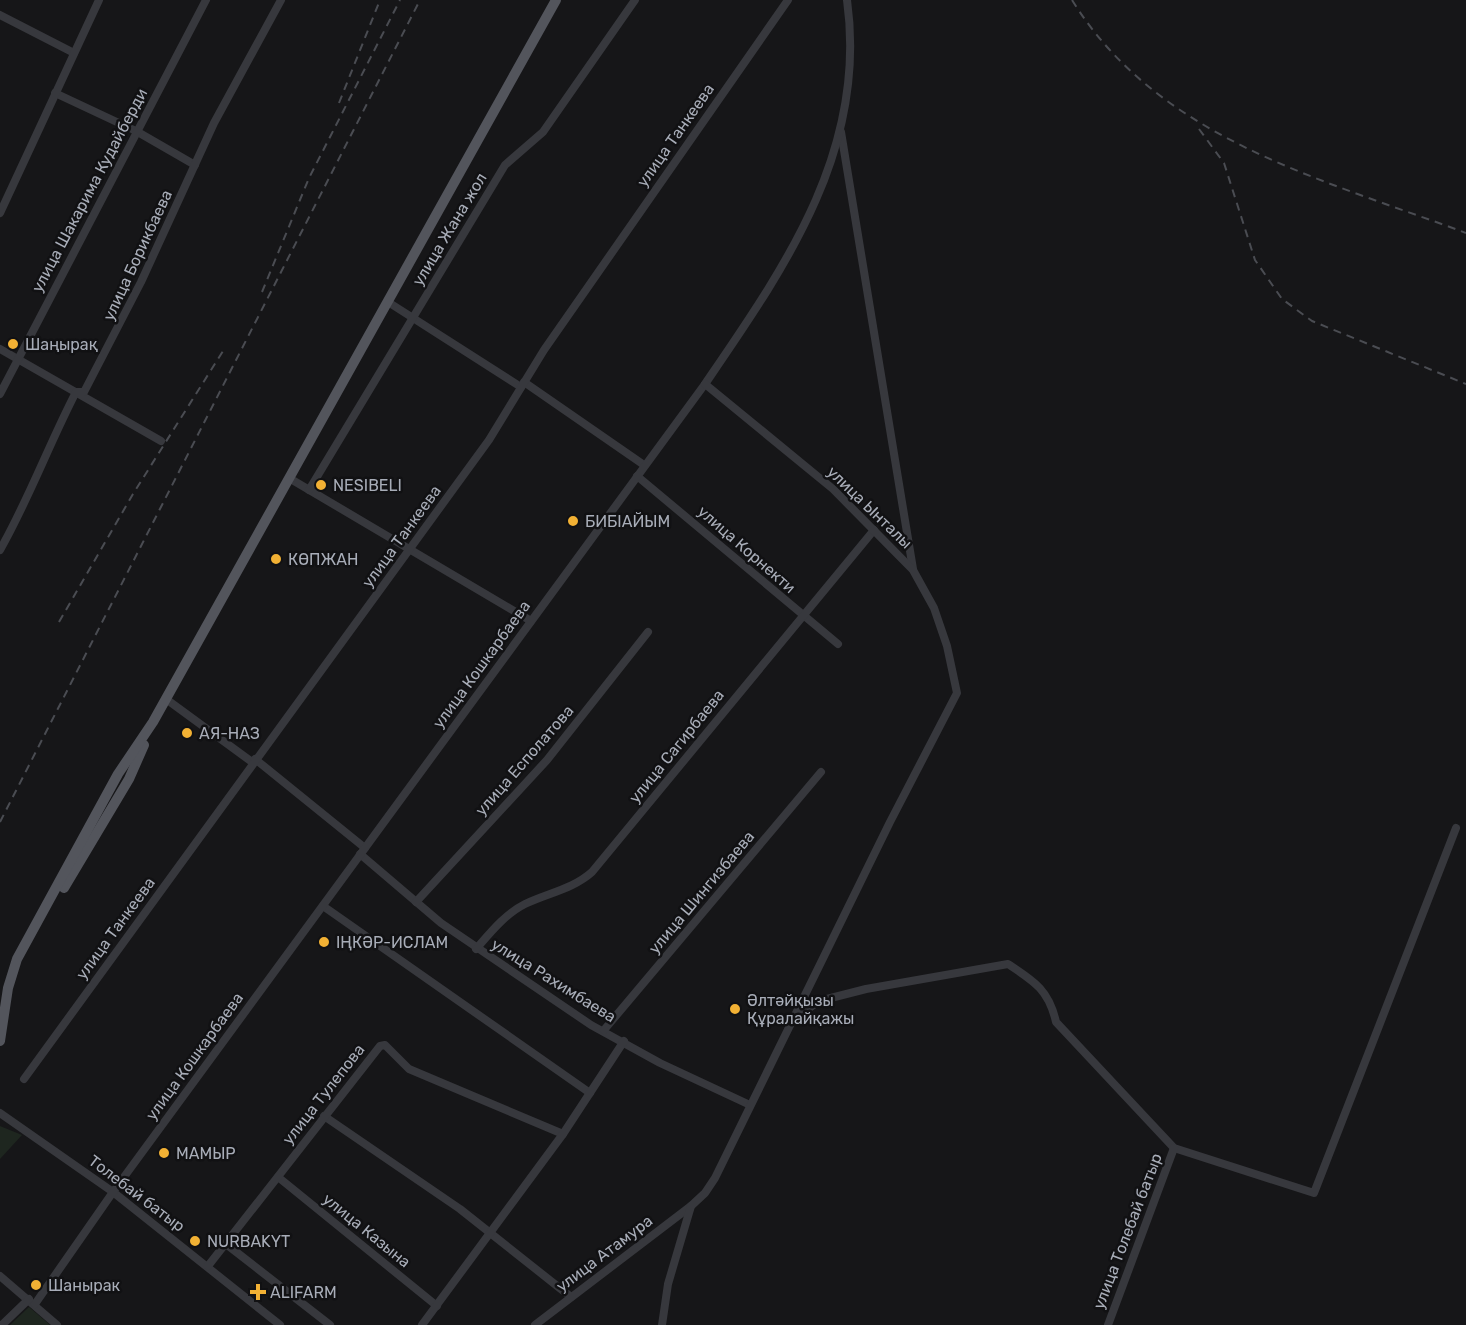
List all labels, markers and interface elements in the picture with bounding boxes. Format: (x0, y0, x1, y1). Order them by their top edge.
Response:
street label: улица Танкеева (633, 80, 718, 191)
street label: улица Шакарима Кудайберди (28, 85, 151, 295)
street label: улица Жана жол (408, 169, 491, 289)
street label: улица Борикбаева (99, 187, 176, 324)
place label: Шаңырақ (25, 335, 98, 354)
marker: Шаңырақ (6, 337, 20, 351)
street label: улица Ынталы (823, 462, 916, 553)
place label: NESIBELI (333, 476, 402, 495)
marker: NESIBELI (314, 478, 328, 492)
street label: улица Танкеева (358, 481, 445, 591)
street label: улица Корнекти (694, 502, 800, 597)
place label: БИБІАЙЫМ (585, 512, 670, 531)
marker: БИБІАЙЫМ (566, 514, 580, 528)
place label: КӨПЖАН (288, 550, 359, 569)
marker: КӨПЖАН (269, 552, 283, 566)
street label: улица Кошкарбаева (429, 597, 534, 732)
street label: улица Сагирбаева (625, 686, 728, 807)
street label: улица Есполатова (471, 701, 578, 819)
place label: АЯ-НАЗ (199, 724, 260, 743)
marker: АЯ-НАЗ (180, 726, 194, 740)
street label: улица Шингизбаева (644, 827, 758, 958)
street label: улица Танкеева (72, 873, 159, 983)
place label: ІҢКӘР-ИСЛАМ (336, 933, 448, 952)
street label: улица Рахимбаева (488, 934, 619, 1026)
marker: ІҢКӘР-ИСЛАМ (317, 935, 331, 949)
street label: улица Кошкарбаева (142, 989, 247, 1124)
place label: Әлтәйқызы Құралайқажы (747, 991, 854, 1028)
marker: Әлтәйқызы Құралайқажы (728, 1002, 742, 1016)
street label: улица Тулепова (278, 1040, 368, 1148)
place label: МАМЫР (176, 1144, 236, 1163)
marker: МАМЫР (157, 1146, 171, 1160)
street label: Толебай батыр (85, 1151, 189, 1236)
street label: улица Толебай батыр (1089, 1151, 1166, 1312)
street label: улица Казына (319, 1189, 414, 1271)
street label: улица Атамура (552, 1211, 656, 1296)
place label: NURBAKYT (207, 1232, 290, 1251)
marker: NURBAKYT (188, 1234, 202, 1248)
place label: Шанырак (48, 1276, 121, 1295)
marker: Шанырак (29, 1278, 43, 1292)
place label: ALIFARM (270, 1283, 337, 1302)
marker: ALIFARM (251, 1285, 265, 1299)

